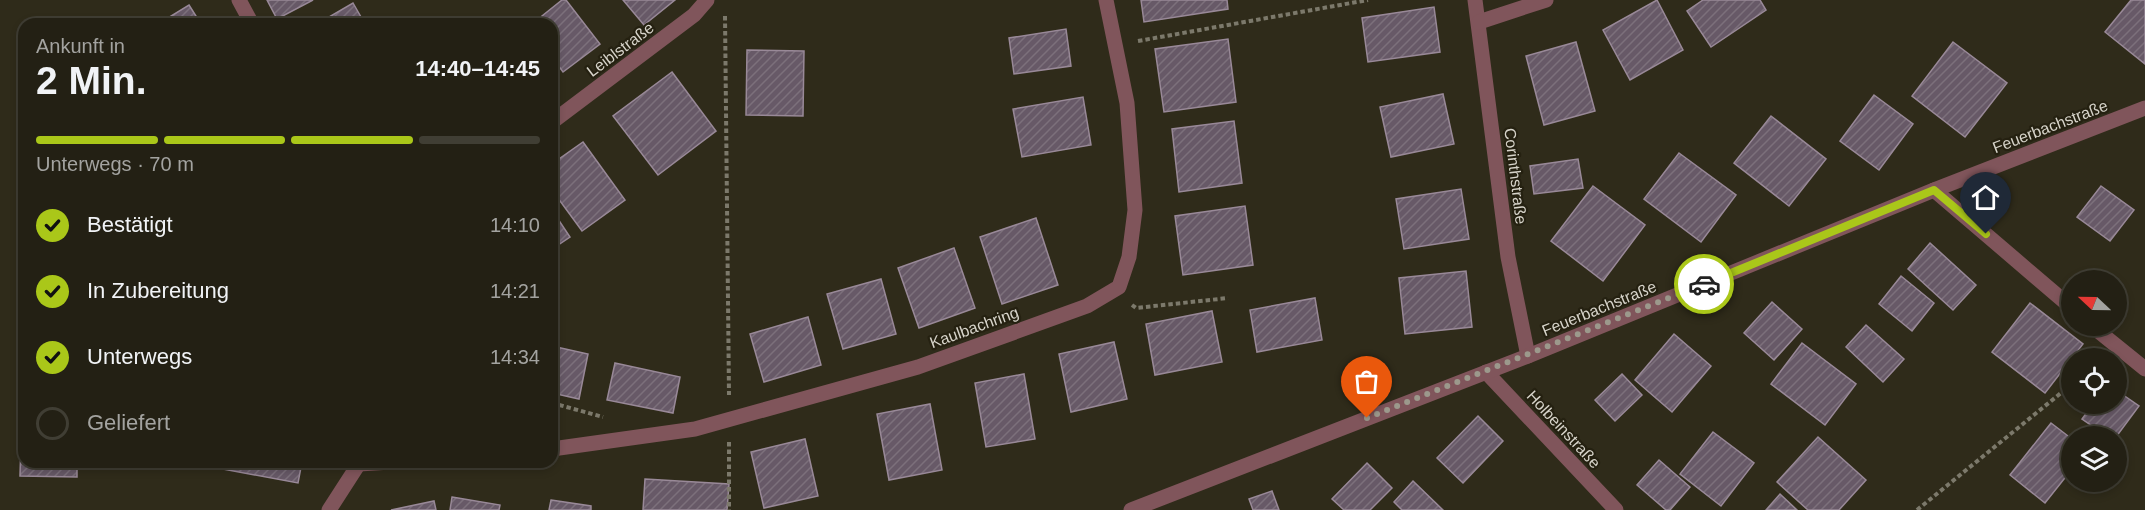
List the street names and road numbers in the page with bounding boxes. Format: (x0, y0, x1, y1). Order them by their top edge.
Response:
street label: Leiblstraße (584, 19, 657, 80)
street label: Feuerbachstraße (1990, 97, 2110, 156)
street label: Corinthstraße (1501, 127, 1530, 225)
street label: Feuerbachstraße (1540, 278, 1659, 339)
street label: Kaulbachring (927, 304, 1021, 351)
street label: Holbeinstraße (1523, 387, 1604, 472)

